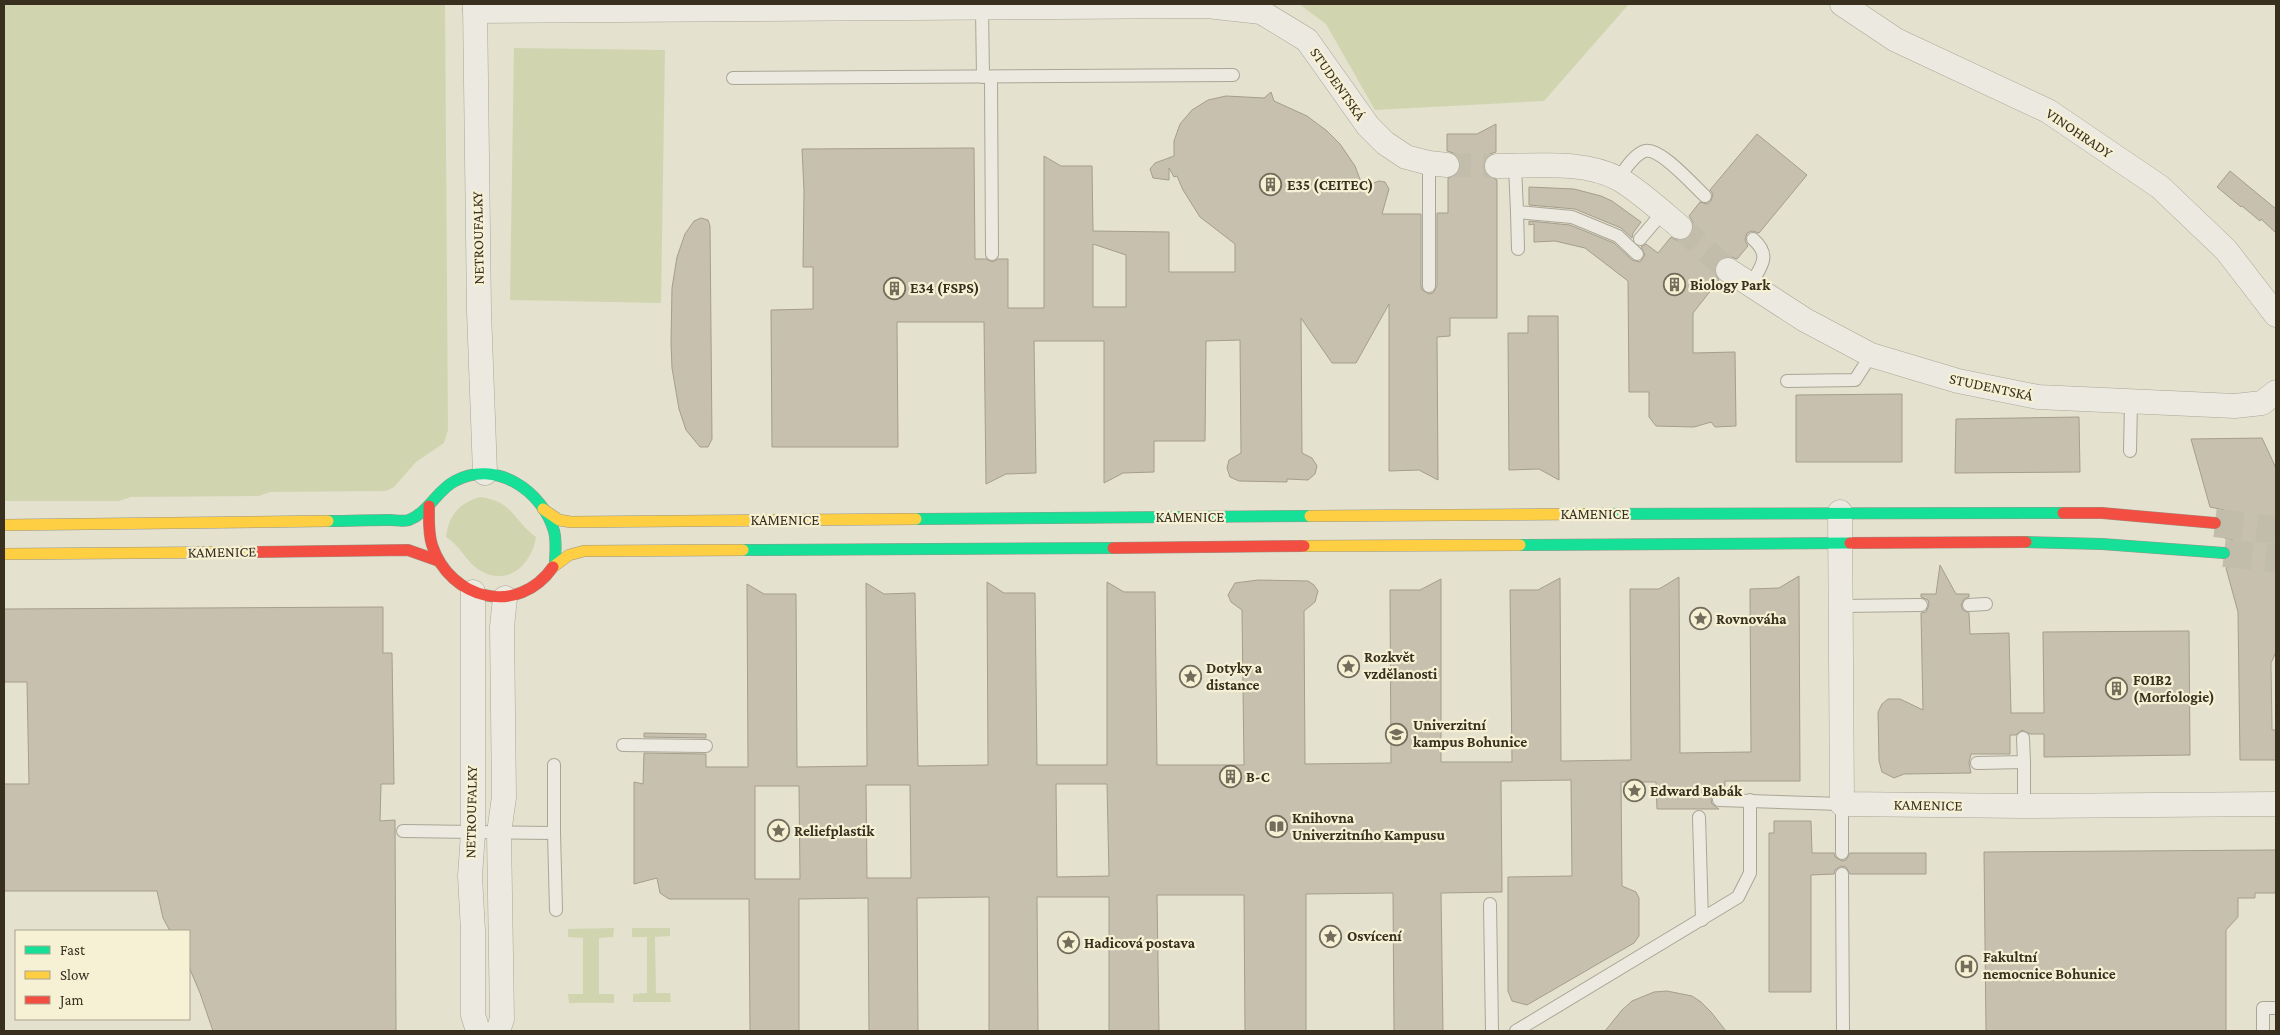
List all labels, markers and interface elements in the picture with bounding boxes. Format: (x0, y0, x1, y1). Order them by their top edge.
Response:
street label: STUDENTSKÁ (1307, 45, 1369, 124)
street label: VINOHRADY (2043, 105, 2115, 161)
building icon: E35 (CEITEC) (1259, 173, 1283, 197)
place label: E35 (CEITEC) (1287, 177, 1374, 194)
street label: NETROUFALKY (469, 191, 487, 285)
building icon: Biology Park (1662, 273, 1686, 297)
building icon: E34 (FSPS) (882, 276, 906, 300)
place label: Biology Park (1690, 277, 1771, 293)
place label: E34 (FSPS) (910, 280, 979, 297)
street label: STUDENTSKÁ (1948, 370, 2035, 404)
street label: KAMENICE (1561, 506, 1629, 522)
street label: KAMENICE (1156, 509, 1224, 525)
street label: KAMENICE (751, 512, 819, 528)
street label: KAMENICE (187, 543, 257, 561)
place icon: Rovnováha (1688, 607, 1712, 631)
place label: Rovnováha (1716, 611, 1787, 627)
place label: Rozkvět vzdělanosti (1363, 649, 1438, 682)
place icon: Rozkvět vzdělanosti (1336, 654, 1360, 678)
place label: Dotyky a distance (1206, 660, 1263, 693)
place icon: Dotyky a distance (1178, 665, 1202, 689)
place label: F01B2 (Morfologie) (2133, 672, 2215, 706)
building icon: F01B2 (Morfologie) (2105, 677, 2129, 701)
place label: Univerzitní kampus Bohunice (1413, 717, 1527, 750)
school or university icon: Univerzitní kampus Bohunice (1385, 722, 1409, 746)
street label: NETROUFALKY (462, 765, 480, 859)
building icon: B-C (1218, 765, 1242, 789)
place label: B-C (1246, 769, 1270, 785)
place icon: Edward Babák (1622, 779, 1646, 803)
place label: Edward Babák (1650, 783, 1743, 799)
street label: KAMENICE (1893, 796, 1963, 814)
place label: Knihovna Univerzitního Kampusu (1292, 810, 1445, 843)
library icon: Knihovna Univerzitního Kampusu (1264, 815, 1288, 839)
place icon: Reliefplastik (766, 819, 790, 843)
place label: Reliefplastik (794, 823, 875, 839)
place icon: Osvícení (1319, 924, 1343, 948)
place label: Osvícení (1347, 928, 1402, 944)
legend (15, 930, 190, 1020)
place icon: Hadicová postava (1056, 931, 1080, 955)
place label: Hadicová postava (1084, 935, 1196, 951)
text: Fast (60, 942, 86, 958)
place label: Fakultní nemocnice Bohunice (1983, 949, 2116, 982)
hospital icon: Fakultní nemocnice Bohunice (1955, 954, 1979, 978)
text: Slow (60, 967, 90, 983)
text: Jam (58, 992, 83, 1009)

